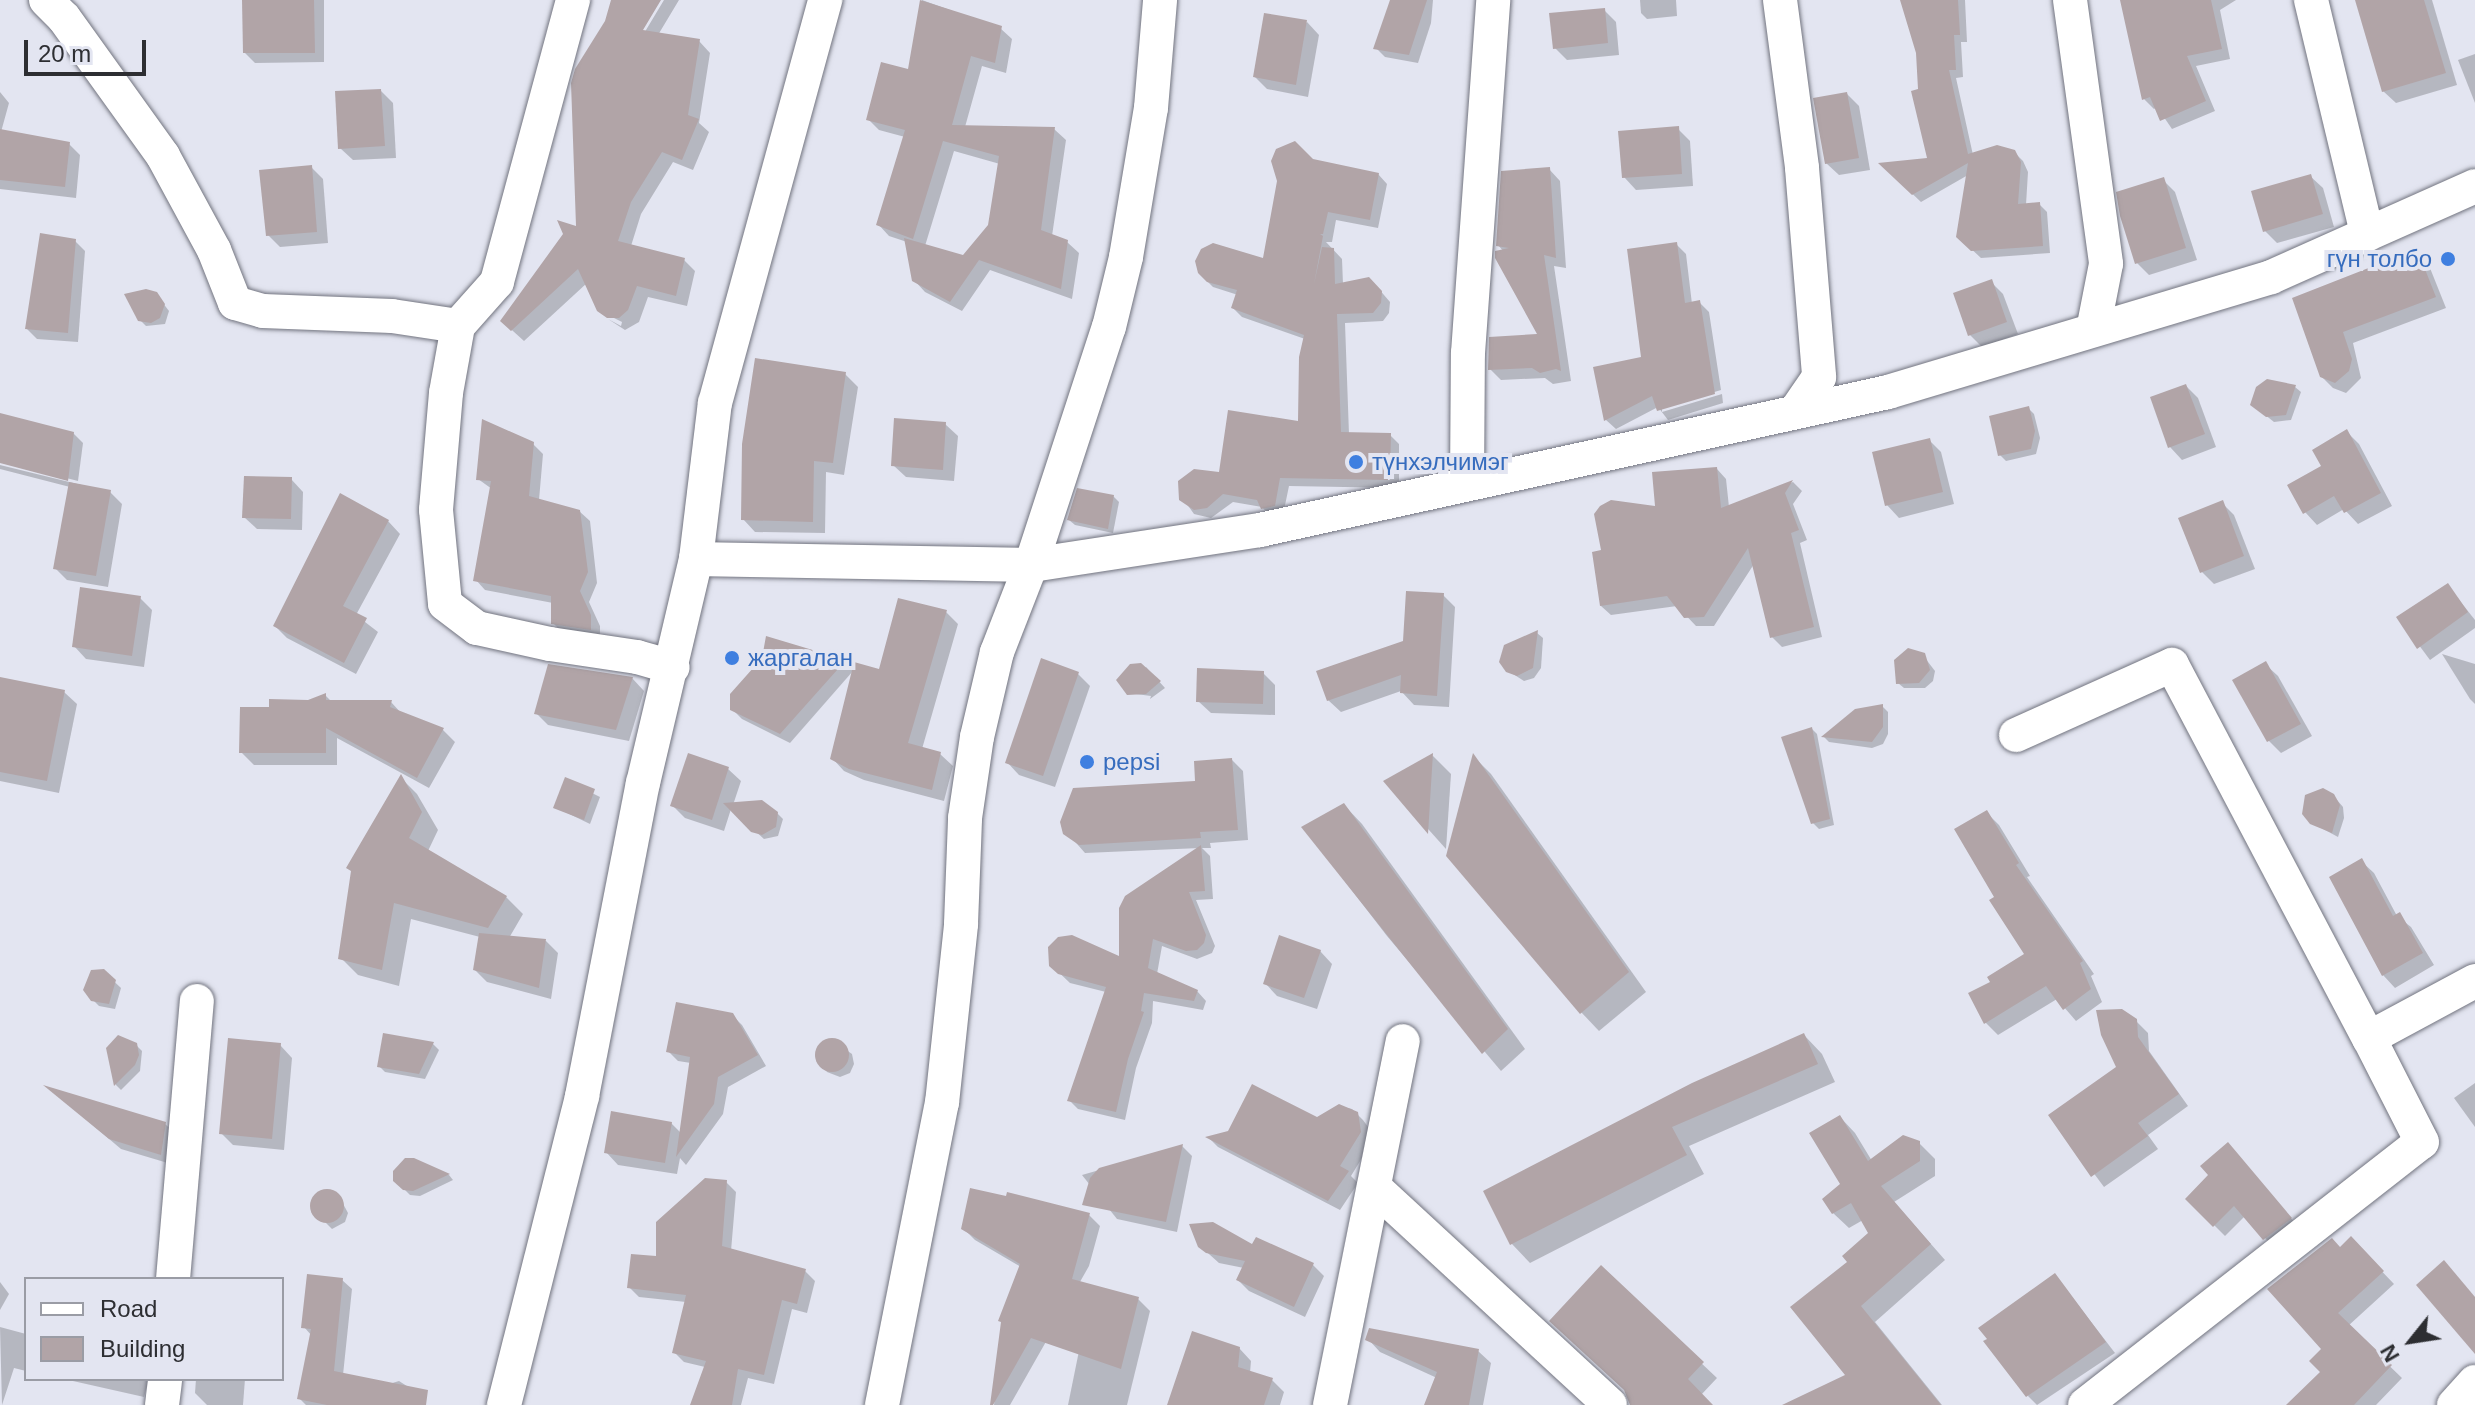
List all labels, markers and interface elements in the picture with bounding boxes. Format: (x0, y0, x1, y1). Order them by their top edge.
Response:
scale bar (28, 24, 150, 74)
text: 20 m (38, 40, 91, 67)
place label: гүн толбо (2327, 245, 2432, 273)
marker: гүн толбо (2439, 250, 2457, 268)
place label: түнхэлчимэг (1372, 448, 1509, 476)
marker: түнхэлчимэг (1347, 453, 1365, 471)
place label: жаргалан (748, 644, 853, 672)
marker: жаргалан (723, 649, 741, 667)
place label: pepsi (1103, 748, 1160, 776)
marker: pepsi (1078, 753, 1096, 771)
legend (24, 1277, 284, 1381)
text: Road (100, 1295, 157, 1322)
north arrow (2371, 1301, 2451, 1381)
text: Building (100, 1335, 185, 1362)
text: N (2375, 1340, 2405, 1366)

